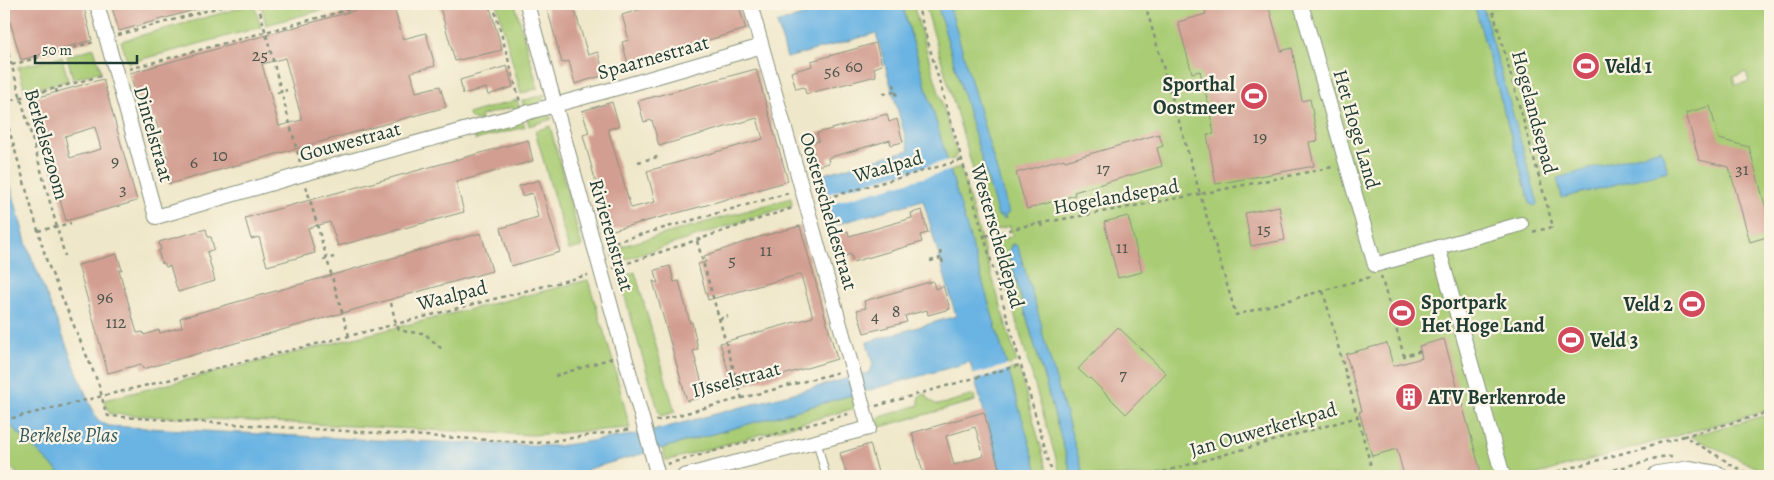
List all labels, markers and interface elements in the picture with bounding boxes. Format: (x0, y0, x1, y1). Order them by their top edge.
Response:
street label: Spaarnestraat (594, 29, 712, 86)
scale bar (35, 32, 138, 64)
text: 50 m (42, 40, 72, 60)
house number: 25 (252, 43, 268, 67)
street label: Hogelandsepad (1505, 47, 1564, 177)
sports icon: Veld 1 (1571, 51, 1601, 81)
place label: Veld 1 (1604, 53, 1652, 80)
house number: 60 (845, 54, 863, 78)
house number: 56 (824, 59, 840, 83)
street label: Het Hoge Land (1327, 66, 1387, 192)
place label: Sporthal Oostmeer (1153, 71, 1236, 121)
sports icon: Sporthal Oostmeer (1239, 81, 1269, 111)
street label: Dintelstraat (127, 83, 180, 186)
street label: Berkelsezoom (18, 85, 75, 203)
street label: Gouwestraat (296, 115, 404, 168)
house number: 19 (1253, 125, 1267, 149)
street label: Oosterscheldestraat (793, 129, 864, 294)
house number: 10 (212, 143, 228, 167)
street label: Waalpad (849, 144, 926, 190)
house number: 9 (111, 149, 119, 173)
house number: 6 (190, 150, 198, 174)
house number: 17 (1096, 156, 1110, 180)
house number: 31 (1735, 157, 1749, 181)
street label: Westerscheldepad (964, 160, 1031, 312)
street label: Hogelandsepad (1051, 172, 1181, 221)
street label: Rivierenstraat (583, 176, 641, 295)
house number: 3 (119, 177, 127, 201)
house number: 15 (1257, 217, 1271, 241)
house number: 11 (1116, 235, 1128, 259)
house number: 11 (760, 238, 772, 262)
house number: 5 (728, 248, 736, 272)
street label: Waalpad (413, 274, 490, 317)
house number: 96 (97, 285, 113, 309)
place label: Sportpark Het Hoge Land (1421, 289, 1545, 339)
sports icon: Veld 2 (1677, 289, 1707, 319)
place label: Veld 2 (1623, 291, 1673, 318)
sports icon: Sportpark Het Hoge Land (1387, 298, 1417, 328)
house number: 8 (892, 299, 900, 323)
house number: 4 (871, 304, 879, 328)
house number: 112 (106, 310, 127, 334)
sports icon: Veld 3 (1556, 325, 1586, 355)
place label: Veld 3 (1589, 327, 1638, 354)
street label: IJsselstraat (689, 355, 784, 404)
house number: 7 (1119, 362, 1127, 386)
building icon: ATV Berkenrode (1394, 382, 1424, 412)
place label: ATV Berkenrode (1427, 384, 1566, 411)
street label: Jan Ouwerkerkpad (1186, 395, 1340, 463)
water label: Berkelse Plas (18, 421, 118, 449)

